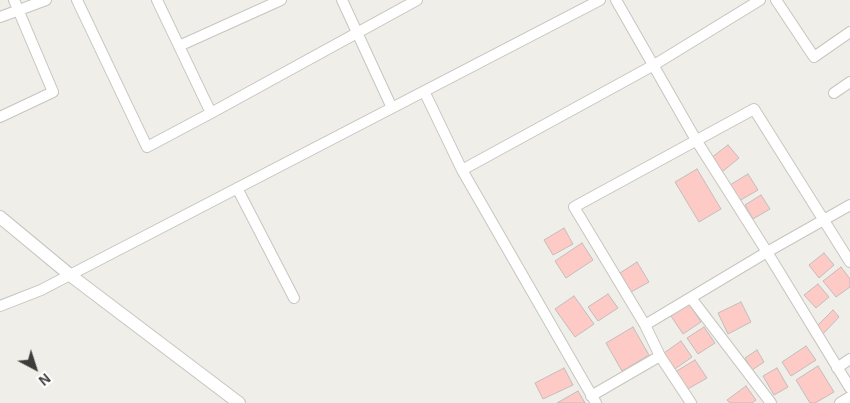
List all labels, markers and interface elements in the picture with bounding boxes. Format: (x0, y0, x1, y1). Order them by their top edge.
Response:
north arrow (10, 343, 60, 393)
text: N (36, 370, 54, 389)

